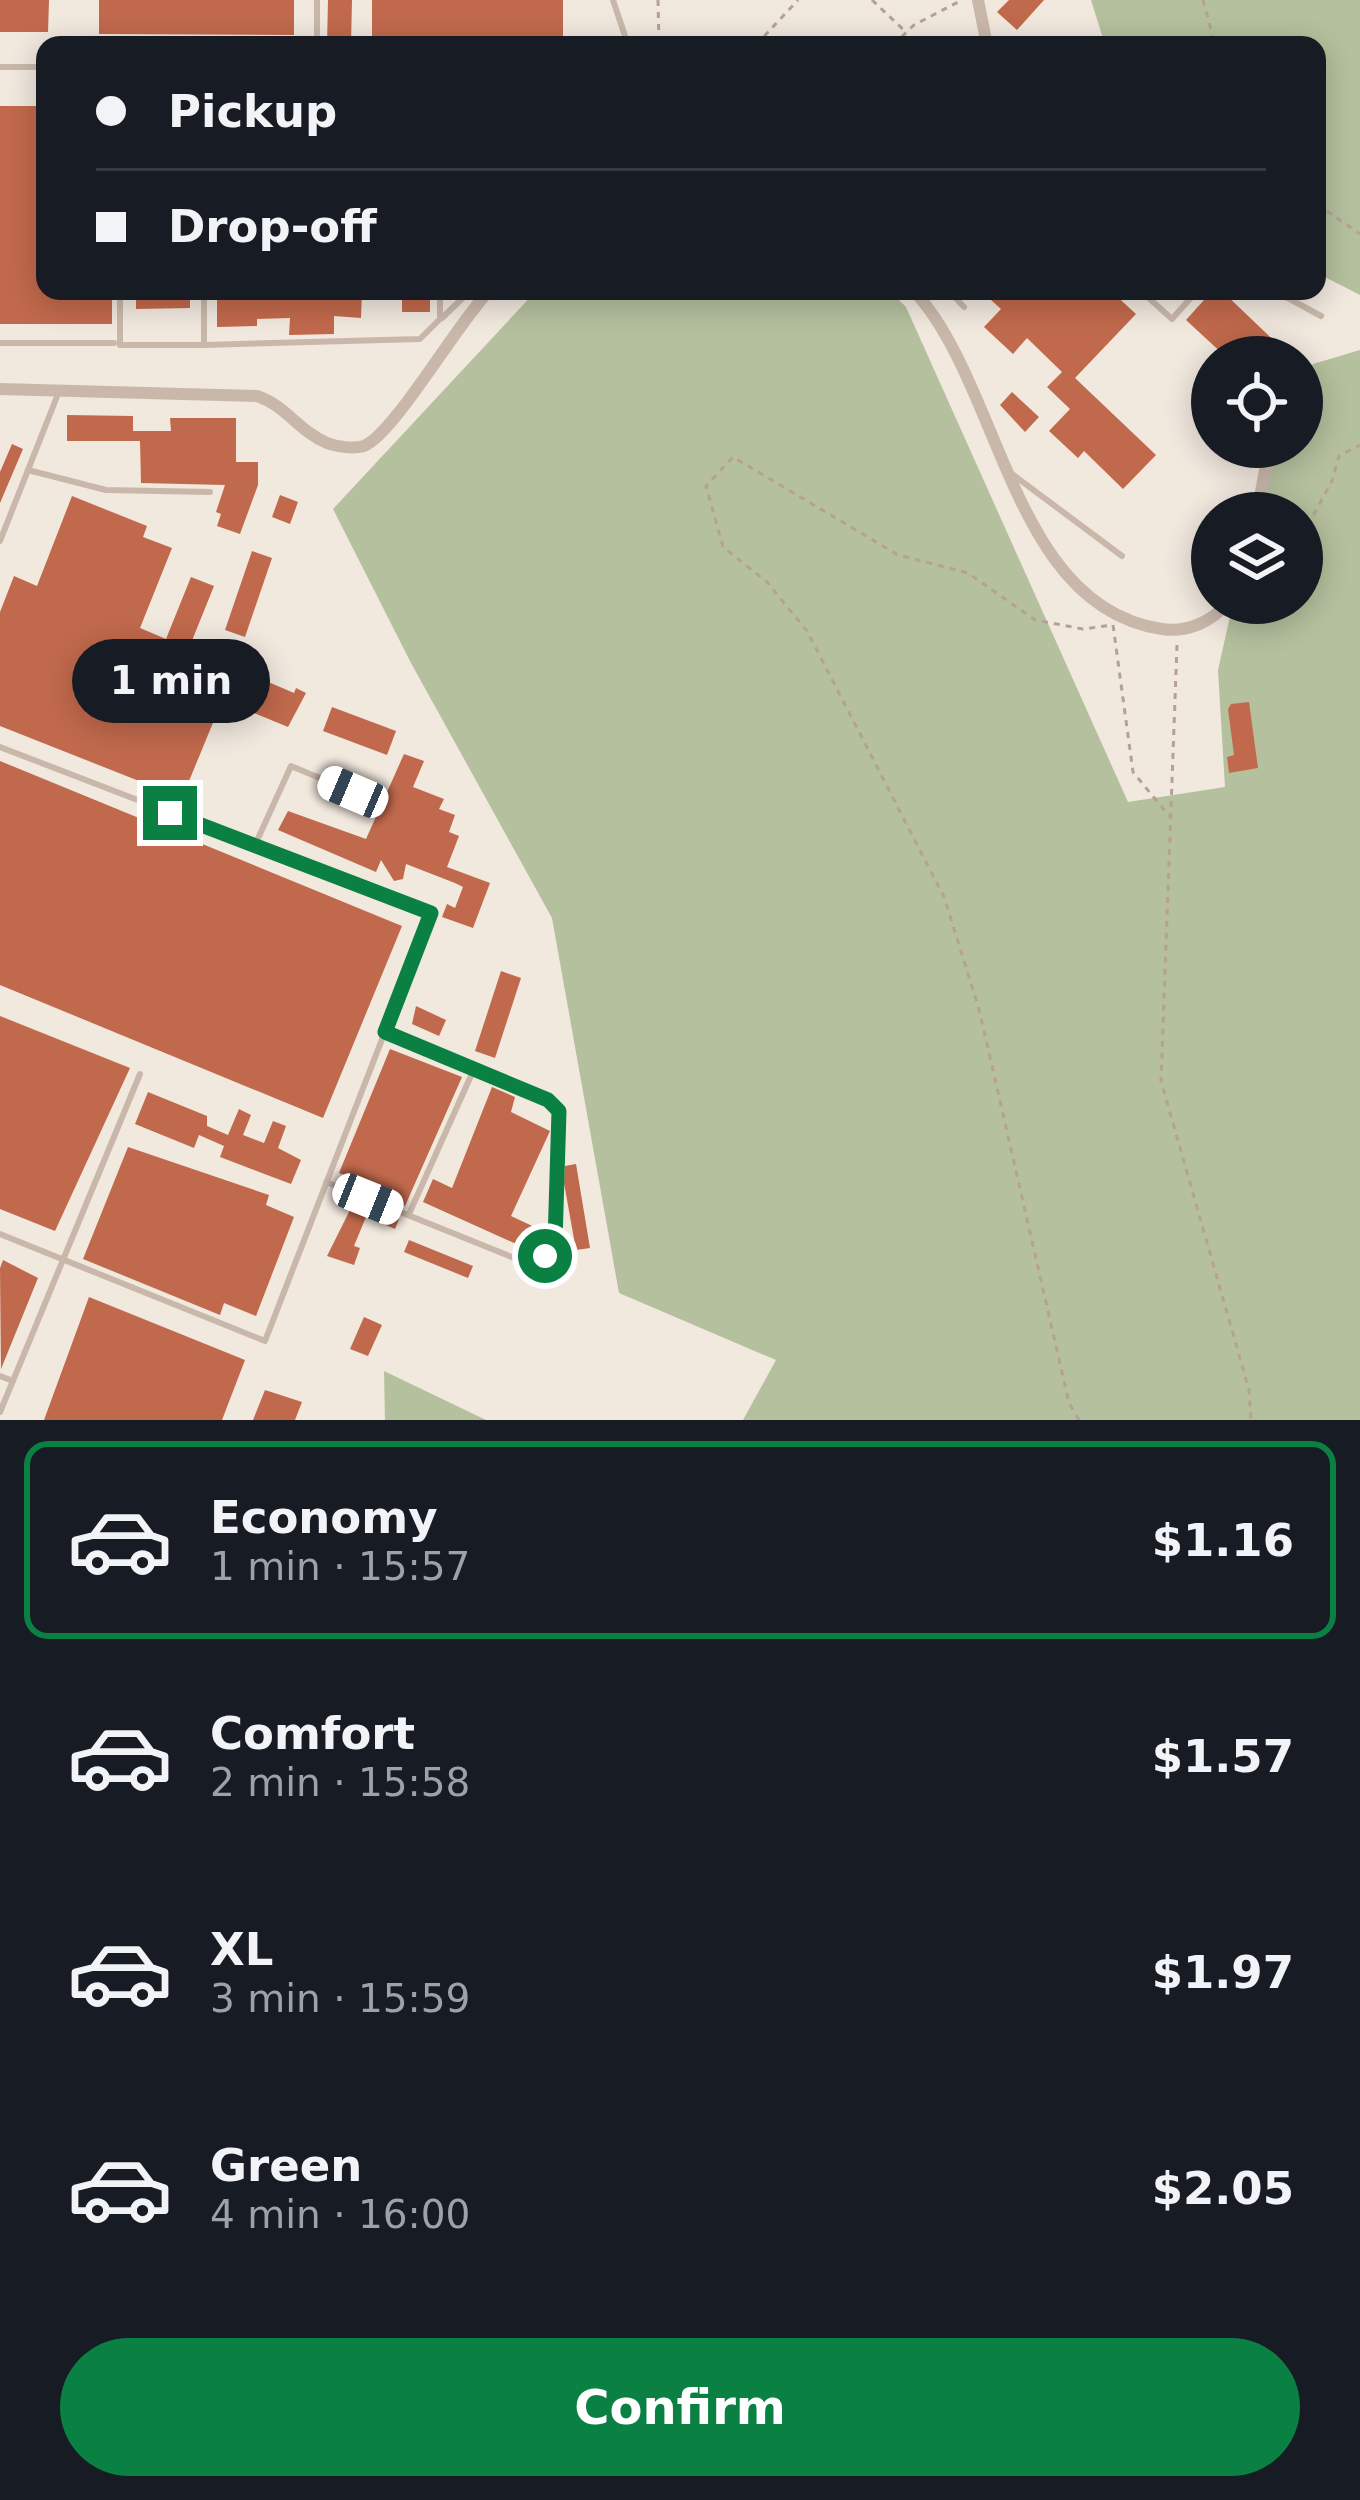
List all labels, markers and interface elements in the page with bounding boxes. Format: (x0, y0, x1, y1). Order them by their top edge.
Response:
text: Pickup (168, 85, 337, 138)
text: Drop-off (168, 200, 377, 253)
map controls (1191, 336, 1323, 624)
button: locate (1191, 336, 1323, 468)
button: layers (1191, 492, 1323, 624)
callout: 1 min (71, 639, 269, 723)
text: 1 min (110, 658, 232, 703)
car (313, 761, 393, 823)
route end (143, 786, 197, 840)
car (328, 1169, 408, 1229)
route start (518, 1229, 572, 1283)
icon: car (66, 1486, 174, 1594)
text: Economy (210, 1491, 438, 1544)
text: $1.16 (1152, 1514, 1294, 1567)
text: 1 min · 15:57 (210, 1544, 470, 1589)
icon: car (66, 1702, 174, 1810)
text: Comfort (210, 1707, 415, 1760)
text: $1.57 (1152, 1730, 1294, 1783)
text: 2 min · 15:58 (210, 1760, 470, 1805)
icon: car (66, 1918, 174, 2026)
text: XL (210, 1923, 273, 1976)
text: $1.97 (1152, 1946, 1294, 1999)
text: 3 min · 15:59 (210, 1976, 470, 2021)
icon: car (66, 2134, 174, 2242)
text: Green (210, 2139, 362, 2192)
text: $2.05 (1152, 2162, 1294, 2215)
text: 4 min · 16:00 (210, 2192, 470, 2237)
button: Confirm (60, 2338, 1300, 2476)

